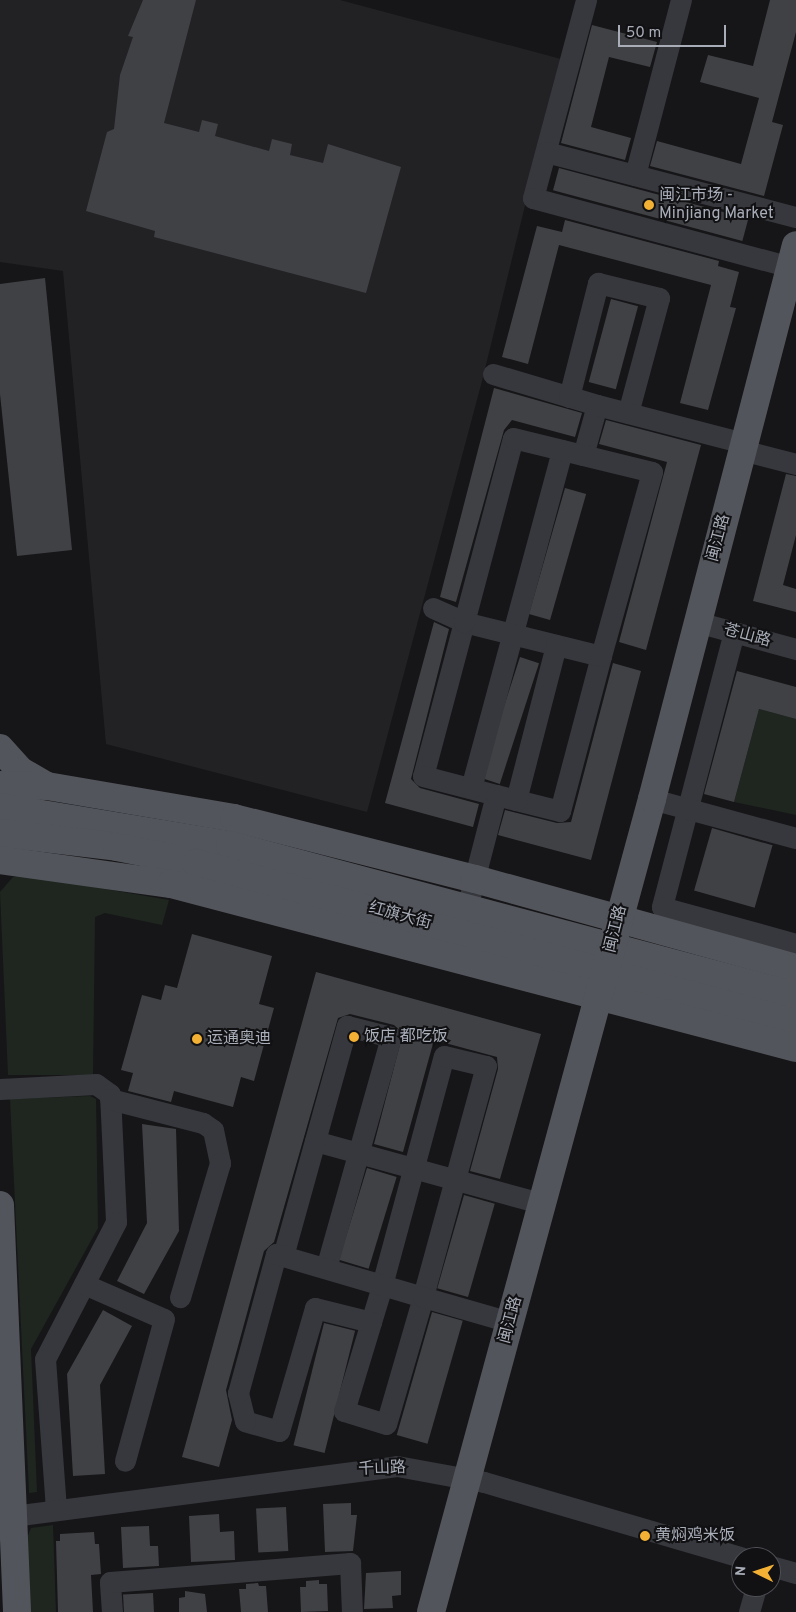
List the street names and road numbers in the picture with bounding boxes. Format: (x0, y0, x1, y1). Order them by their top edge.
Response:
street label: 闽江路 (704, 512, 734, 564)
street label: 苍山路 (721, 621, 773, 651)
street label: 红旗大街 (367, 898, 433, 934)
street label: 闽江路 (601, 903, 631, 955)
street label: 闽江路 (496, 1294, 526, 1346)
street label: 千山路 (358, 1459, 406, 1479)

